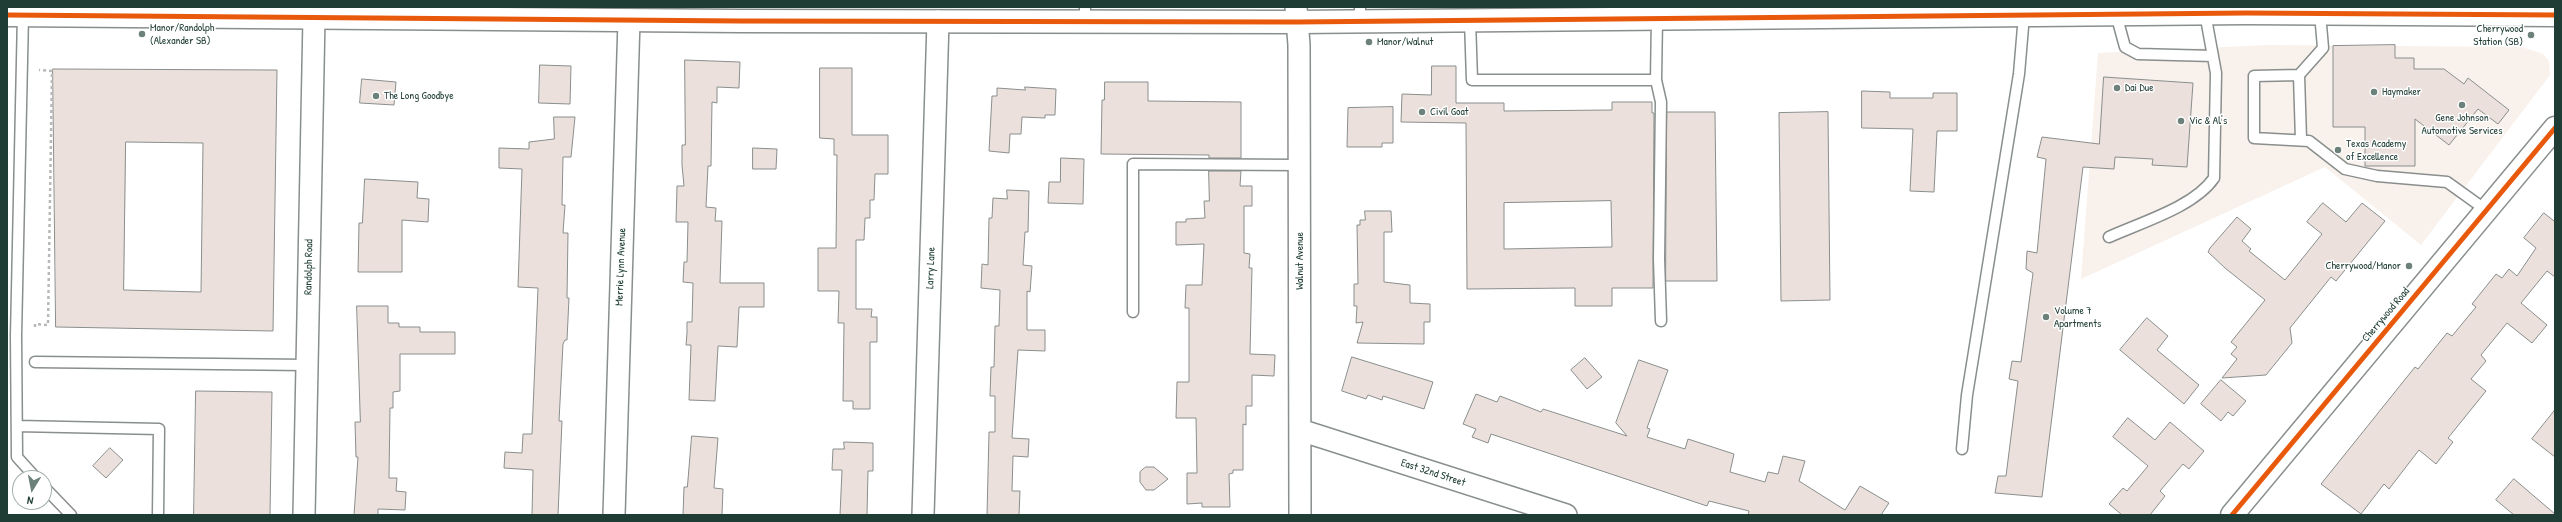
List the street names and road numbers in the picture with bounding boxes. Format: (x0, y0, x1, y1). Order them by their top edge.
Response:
street label: Merrie Lynn Avenue (613, 228, 629, 306)
street label: Walnut Avenue (1293, 232, 1307, 290)
street label: Randolph Road (302, 239, 316, 295)
street label: Larry Lane (924, 247, 938, 289)
street label: Cherrywood Road (2359, 285, 2413, 345)
street label: East 32nd Street (1399, 456, 1467, 490)

